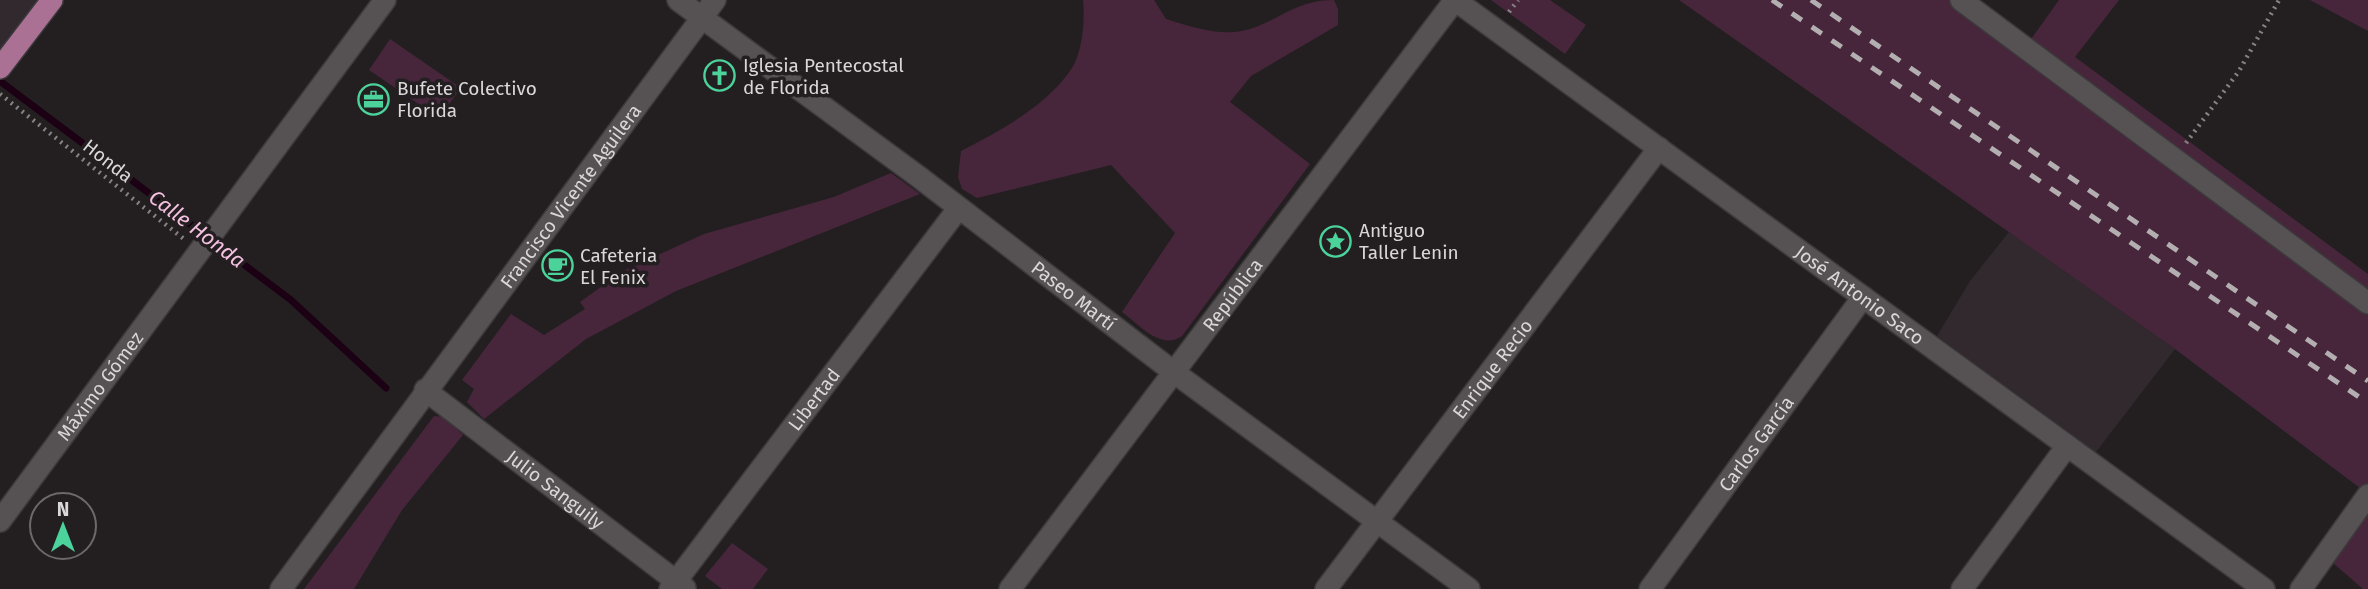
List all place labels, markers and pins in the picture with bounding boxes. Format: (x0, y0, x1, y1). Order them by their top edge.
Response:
place label: Iglesia Pentecostal de Florida (743, 54, 904, 99)
church icon: Iglesia Pentecostal de Florida (703, 59, 737, 93)
place label: Bufete Colectivo Florida (397, 77, 537, 122)
office icon: Bufete Colectivo Florida (357, 82, 391, 116)
place label: Antiguo Taller Lenin (1359, 219, 1459, 264)
place icon: Antiguo Taller Lenin (1319, 224, 1353, 258)
place label: Cafeteria El Fenix (580, 244, 657, 289)
cafe icon: Cafeteria El Fenix (540, 249, 574, 283)

